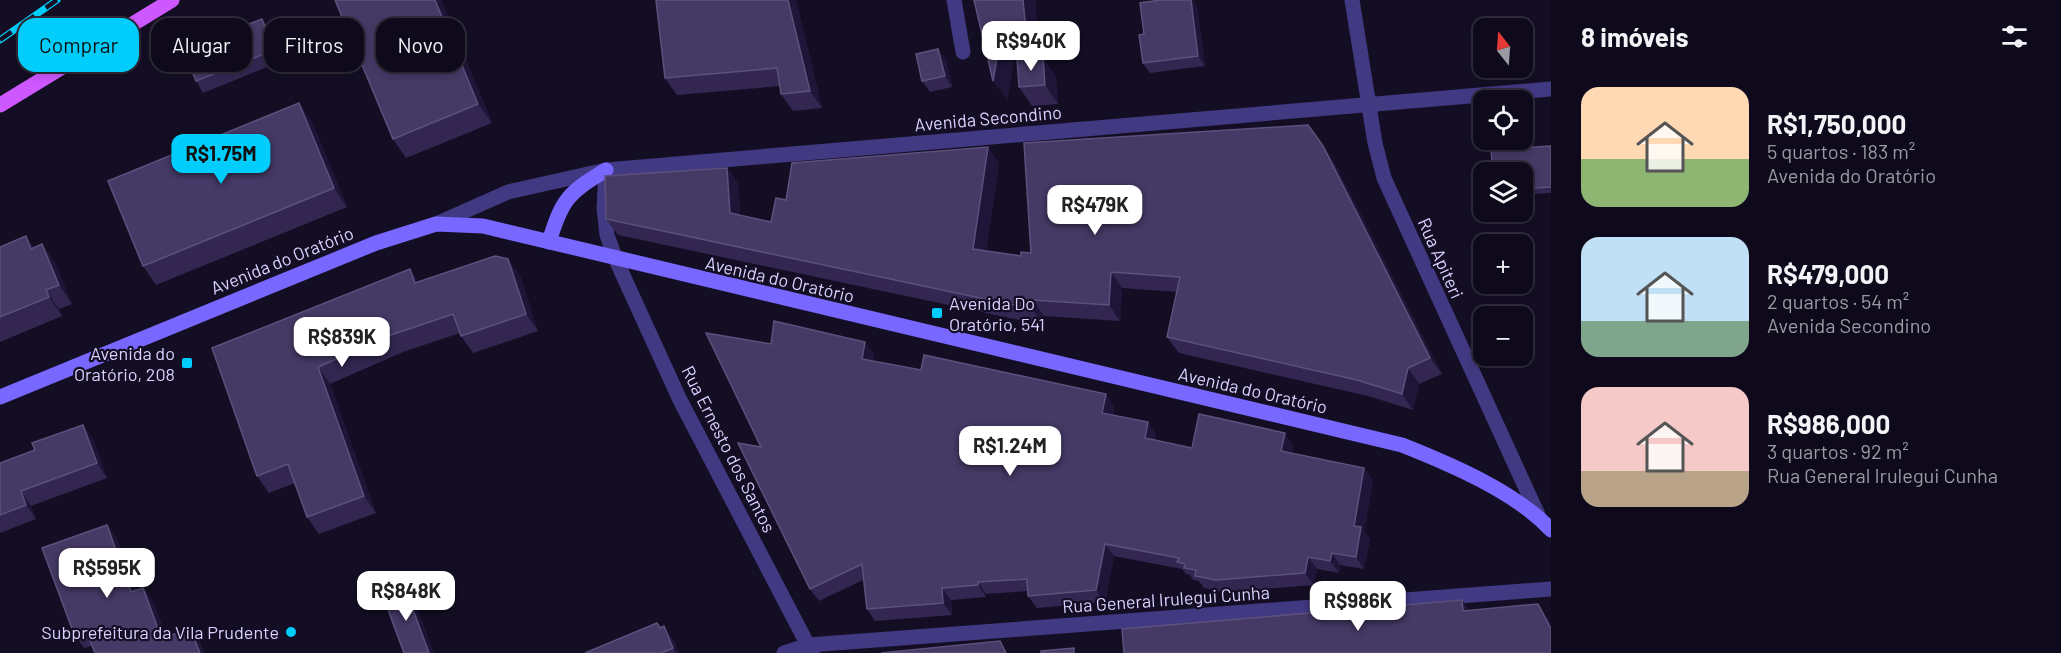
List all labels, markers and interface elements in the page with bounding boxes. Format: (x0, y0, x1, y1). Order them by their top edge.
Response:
chip: Comprar (18, 18, 139, 72)
chip: Alugar (151, 18, 252, 72)
chip: Filtros (264, 18, 364, 72)
chip: Novo (376, 18, 465, 72)
north arrow (1473, 18, 1533, 78)
map controls (1473, 18, 1533, 366)
icon: filters (1998, 20, 2031, 53)
pin: R$940K (982, 21, 1080, 72)
text: 8 imóveis (1581, 21, 1689, 52)
text: R$940K (996, 28, 1066, 52)
button: locate (1473, 90, 1533, 150)
street label: Avenida Secondino (913, 101, 1063, 135)
text: R$1,750,000 (1767, 108, 1906, 139)
icon: home (1629, 111, 1701, 183)
pin: R$1.75M (166, 134, 276, 185)
text: 5 quartos · 183 m² (1767, 139, 1915, 163)
text: R$1.75M (185, 141, 257, 165)
button: layers (1473, 162, 1533, 222)
text: Avenida do Oratório (1767, 163, 1936, 187)
pin: R$479K (1046, 185, 1144, 236)
text: R$479K (1061, 192, 1129, 216)
street label: Rua Apiteri (1413, 214, 1469, 302)
street label: Avenida do Oratório (207, 221, 357, 299)
button: + (1473, 234, 1533, 294)
street label: Avenida do Oratório (703, 251, 857, 307)
text: R$479,000 (1767, 258, 1889, 289)
icon: home (1629, 261, 1701, 333)
text: 2 quartos · 54 m² (1767, 289, 1909, 313)
place label: Avenida Do Oratório, 541 (949, 292, 1045, 335)
marker: Avenida Do Oratório, 541 (930, 306, 944, 320)
button: − (1473, 306, 1533, 366)
text: Avenida Secondino (1767, 313, 1931, 337)
pin: R$839K (293, 317, 391, 368)
text: R$839K (308, 324, 376, 348)
place label: Avenida do Oratório, 208 (74, 342, 175, 385)
marker: Avenida do Oratório, 208 (180, 356, 194, 370)
street label: Rua Ernesto dos Santos (677, 362, 781, 536)
street label: Avenida do Oratório (1176, 362, 1330, 418)
text: R$986,000 (1767, 408, 1890, 439)
icon: home (1629, 411, 1701, 483)
pin: R$1.24M (955, 426, 1065, 477)
text: R$1.24M (973, 433, 1047, 457)
text: 3 quartos · 92 m² (1767, 439, 1909, 463)
text: Rua General Irulegui Cunha (1767, 463, 1998, 487)
pin: R$595K (58, 548, 156, 599)
text: R$595K (73, 555, 141, 579)
pin: R$848K (357, 571, 455, 622)
text: R$848K (371, 578, 441, 602)
street label: Rua General Irulegui Cunha (1062, 581, 1270, 617)
pin: R$986K (1309, 581, 1407, 632)
text: R$986K (1324, 588, 1392, 612)
place label: Subprefeitura da Vila Prudente (41, 621, 279, 643)
marker: Subprefeitura da Vila Prudente (284, 625, 298, 639)

